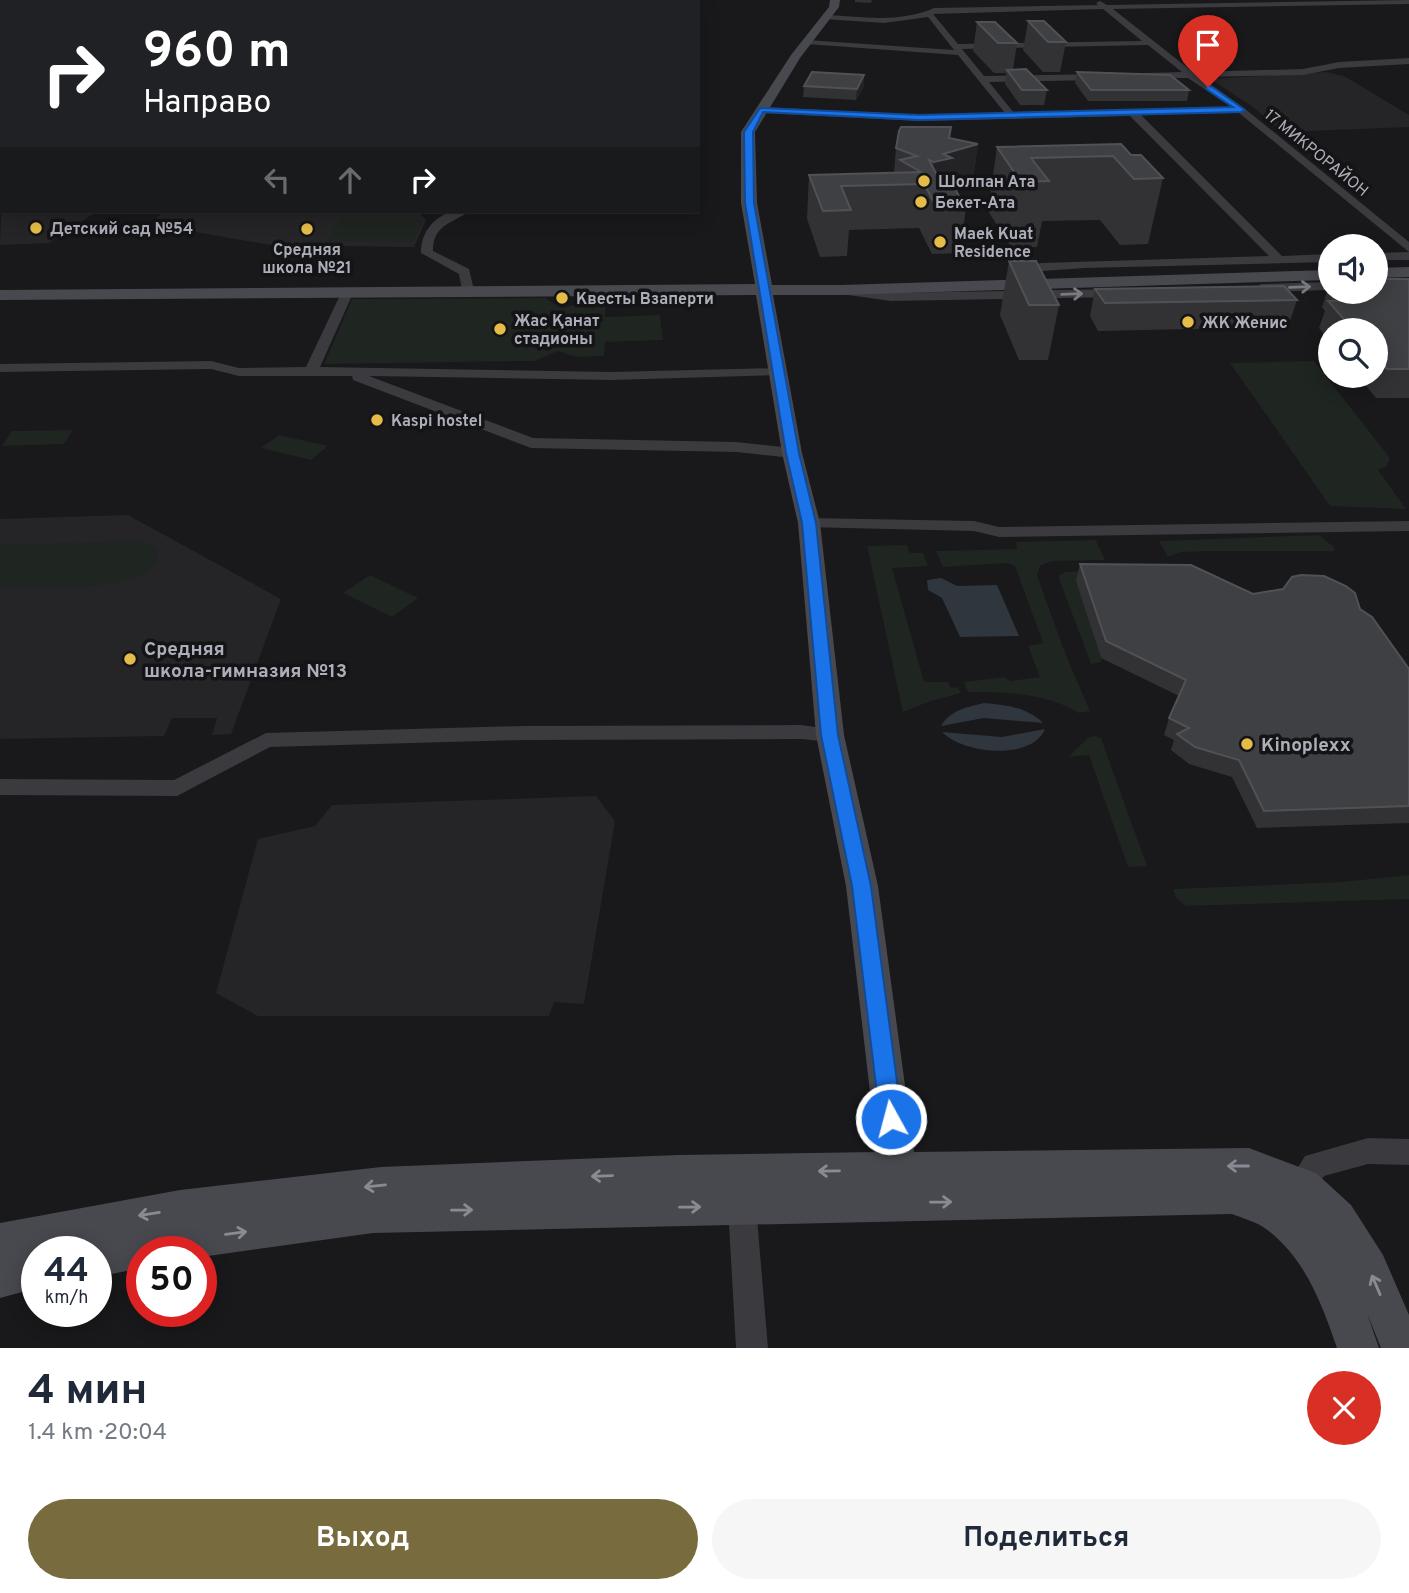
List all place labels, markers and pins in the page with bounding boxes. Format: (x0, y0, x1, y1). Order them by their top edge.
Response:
pin (1178, 15, 1238, 87)
marker: Шолпан Ата (916, 173, 932, 189)
place label: Шолпан Ата (938, 173, 1035, 193)
marker: Бекет-Ата (913, 194, 929, 210)
place label: Бекет-Ата (935, 194, 1015, 214)
marker: Детский сад №54 (28, 220, 44, 236)
place label: Детский сад №54 (50, 220, 193, 240)
marker: Средняя школа №21 (299, 221, 315, 237)
place label: Maek Kuat Residence (954, 225, 1033, 263)
marker: Maek Kuat Residence (932, 234, 948, 250)
place label: Средняя школа №21 (262, 241, 352, 279)
marker: Квесты Взаперти (554, 290, 570, 306)
place label: Квесты Взаперти (576, 290, 714, 310)
place label: Жас Қанат стадионы (514, 312, 600, 350)
marker: ЖК Женис (1180, 314, 1196, 330)
place label: ЖК Женис (1202, 314, 1288, 334)
marker: Жас Қанат стадионы (492, 321, 508, 337)
marker: Kaspi hostel (369, 412, 385, 428)
place label: Kaspi hostel (391, 412, 482, 432)
place label: Средняя школа-гимназия №13 (144, 638, 347, 684)
marker: Средняя школа-гимназия №13 (122, 651, 138, 667)
place label: Kinoplexx (1261, 734, 1351, 758)
marker: Kinoplexx (1239, 736, 1255, 752)

